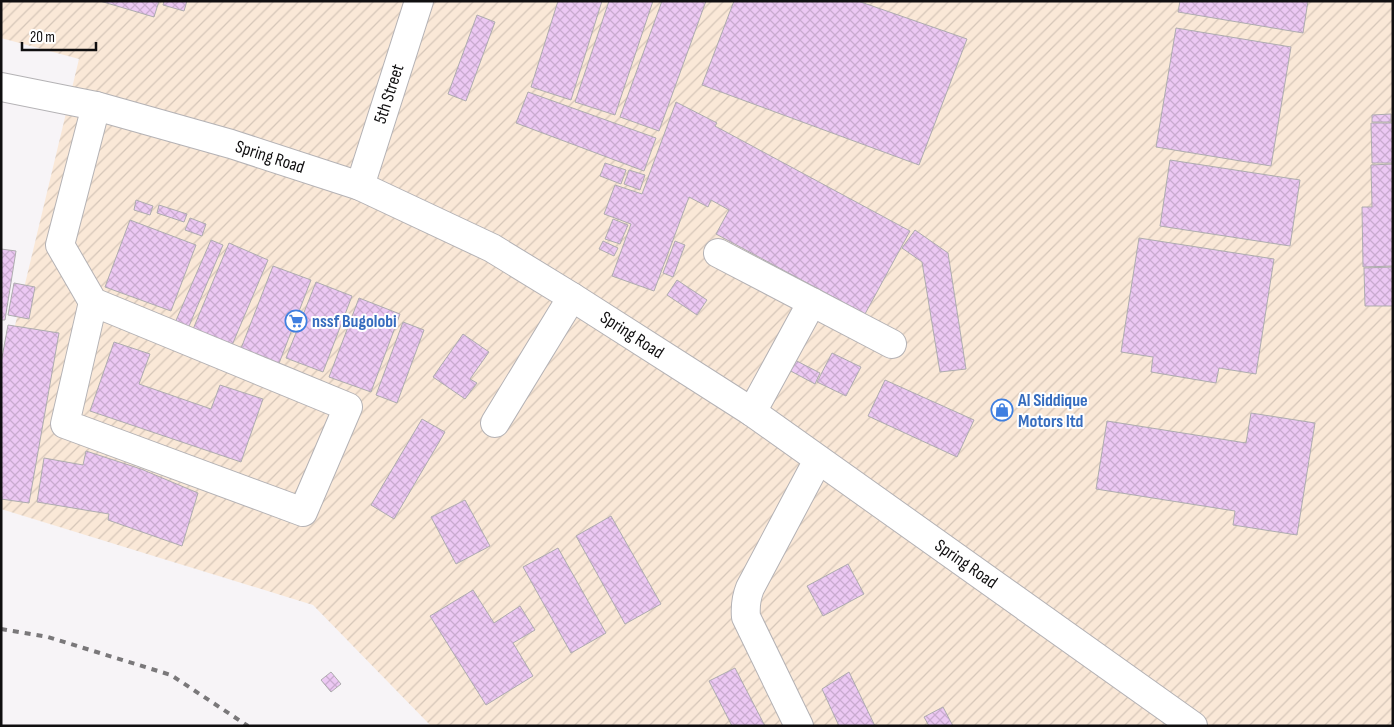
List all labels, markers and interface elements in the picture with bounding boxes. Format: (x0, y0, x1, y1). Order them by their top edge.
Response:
scale bar (22, 20, 96, 52)
text: 20 m (30, 28, 55, 47)
street label: 5th Street (370, 61, 409, 126)
street label: Spring Road (233, 136, 307, 178)
street label: Spring Road (596, 307, 668, 363)
supermarket icon: nssf Bugolobi (284, 309, 308, 333)
place label: nssf Bugolobi (312, 311, 397, 332)
place label: Al Siddique Motors ltd (1017, 390, 1088, 432)
shop icon: Al Siddique Motors ltd (990, 398, 1014, 422)
street label: Spring Road (931, 535, 1001, 593)

